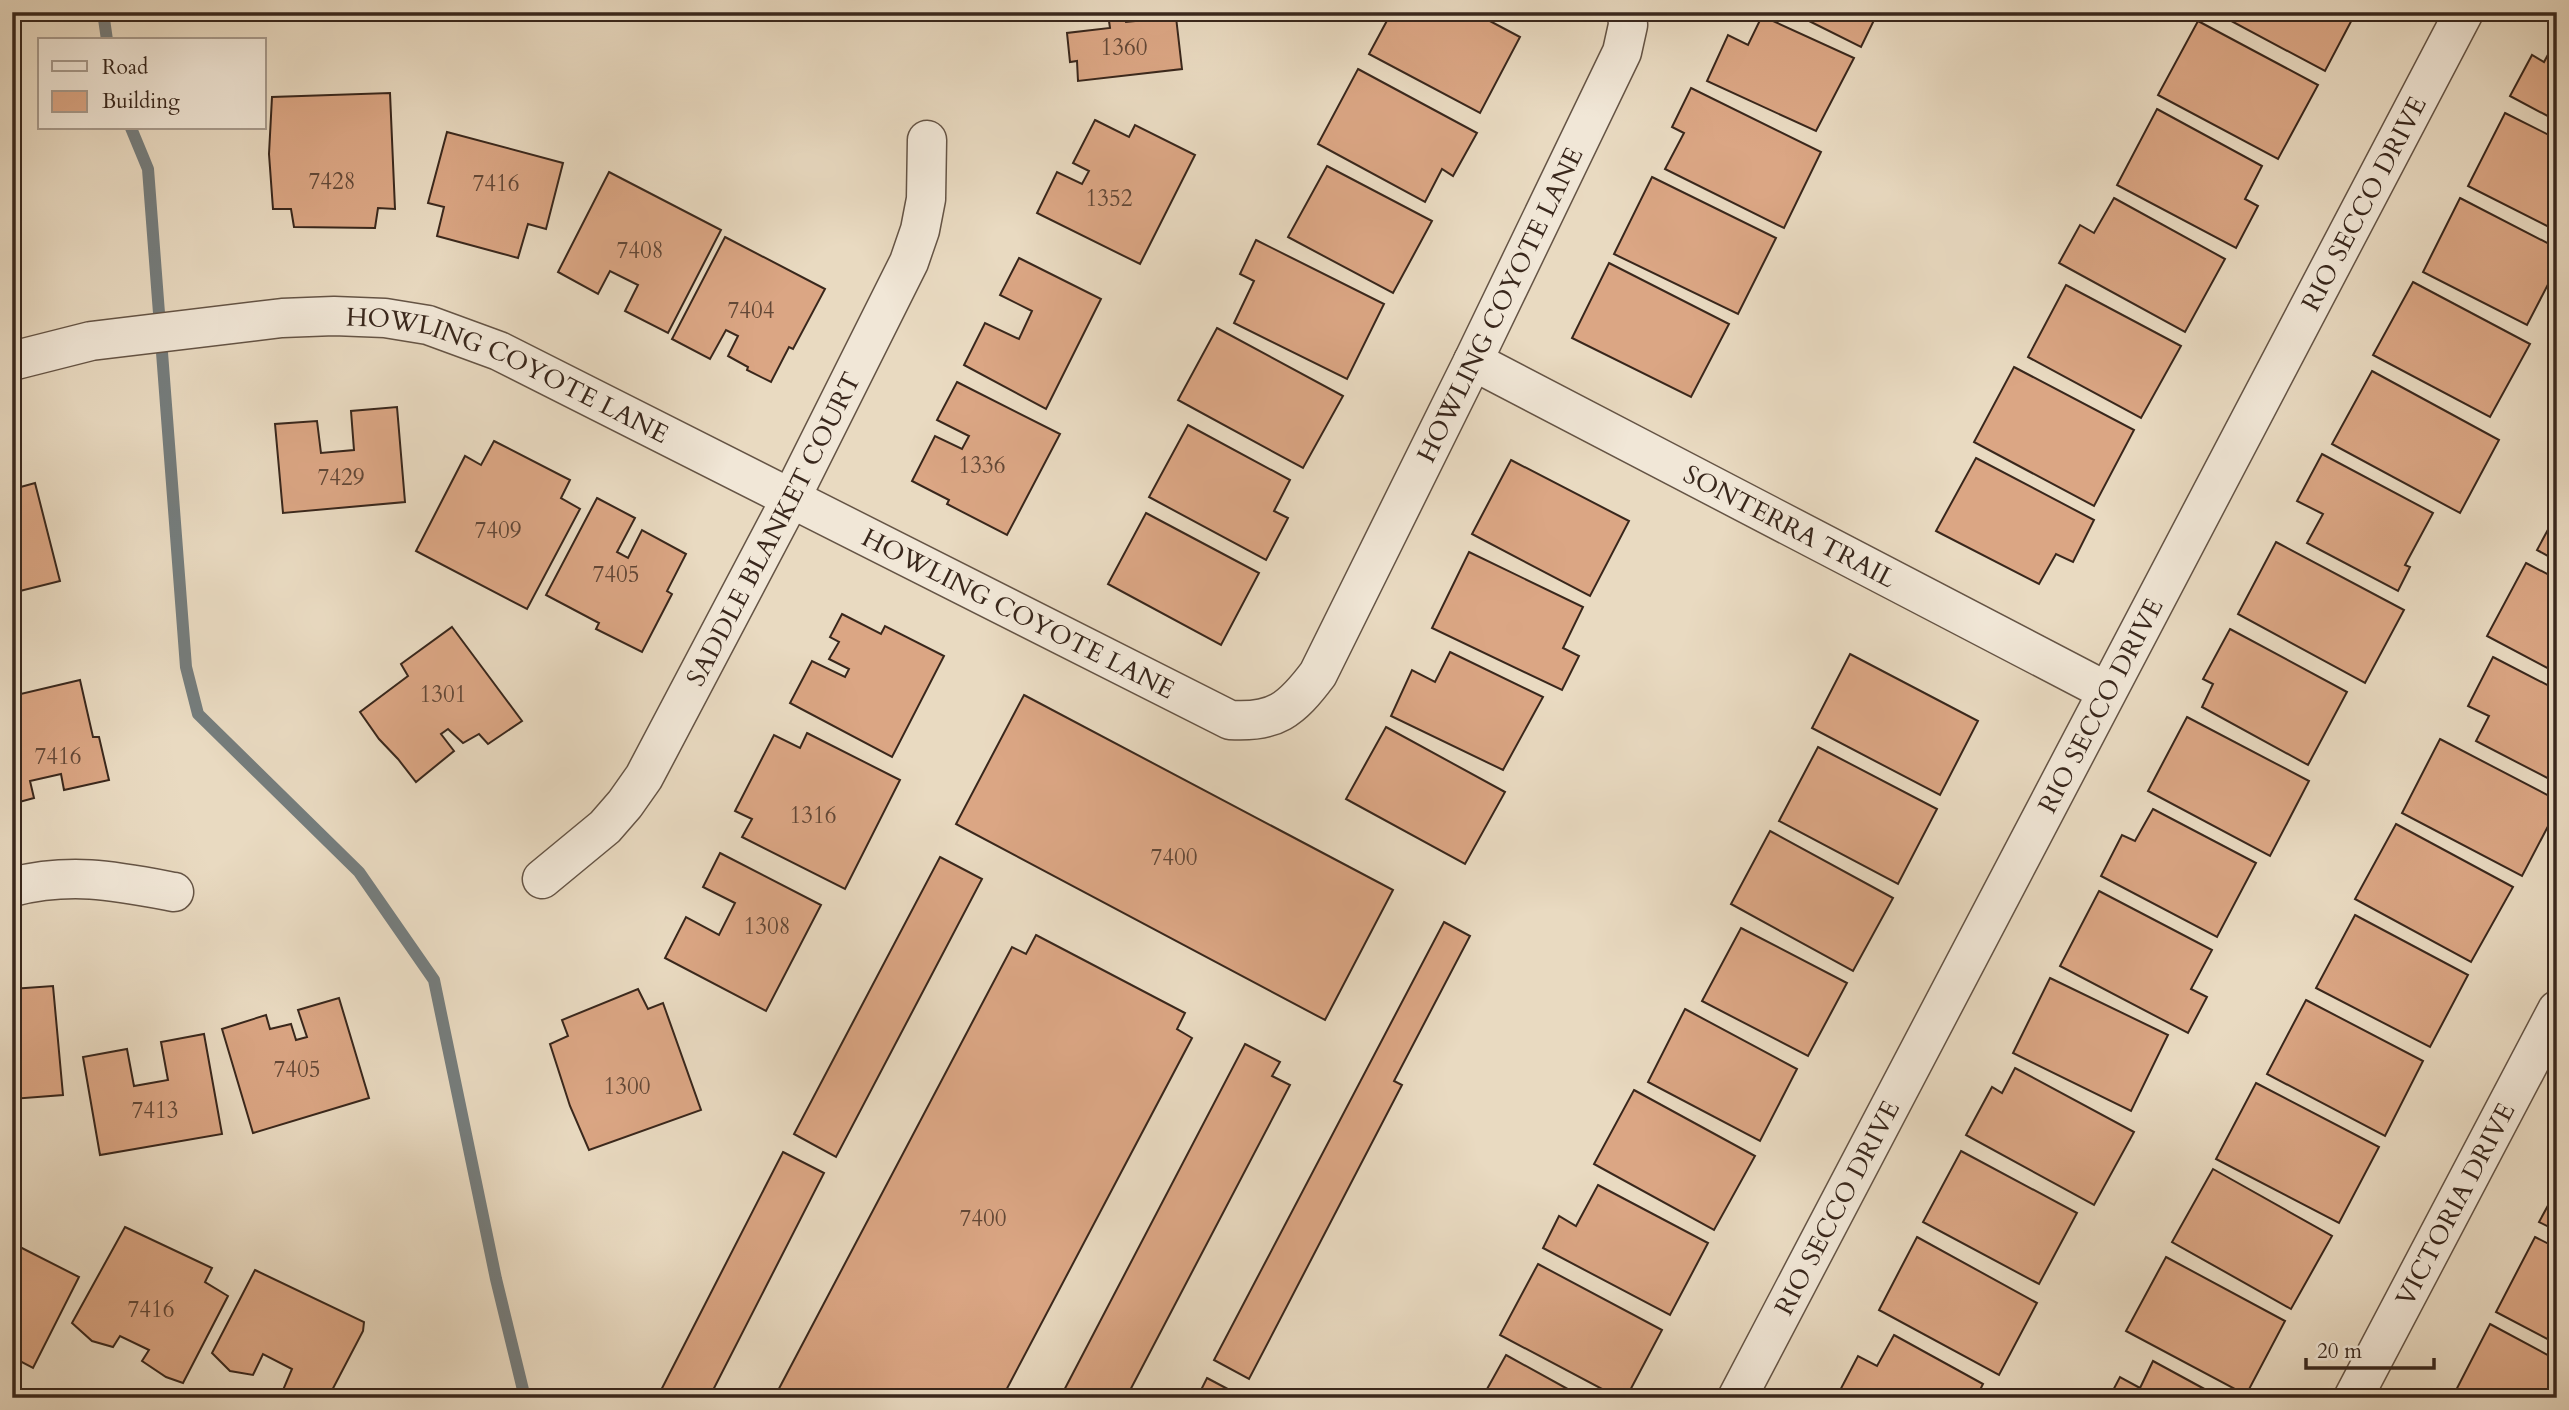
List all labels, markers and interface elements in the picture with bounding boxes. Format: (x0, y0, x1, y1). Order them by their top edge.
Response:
house number: 1360 (1100, 32, 1148, 63)
legend (38, 38, 266, 130)
text: Road (102, 53, 148, 82)
text: Building (102, 87, 180, 116)
street label: RIO SECCO DRIVE (2293, 90, 2434, 317)
street label: HOWLING COYOTE LANE (1408, 141, 1591, 468)
house number: 7428 (308, 166, 356, 197)
house number: 7416 (472, 168, 520, 199)
house number: 1352 (1085, 183, 1133, 214)
house number: 7408 (616, 235, 664, 266)
house number: 7404 (727, 295, 775, 326)
street label: HOWLING COYOTE LANE (345, 299, 675, 451)
street label: SADDLE BLANKET COURT (678, 366, 869, 692)
house number: 1336 (958, 450, 1006, 481)
street label: SONTERRA TRAIL (1677, 456, 1902, 596)
house number: 7429 (317, 462, 365, 493)
house number: 7409 (474, 515, 522, 546)
street label: HOWLING COYOTE LANE (856, 520, 1181, 707)
house number: 7405 (592, 559, 640, 590)
street label: RIO SECCO DRIVE (2030, 592, 2171, 819)
house number: 1301 (419, 679, 467, 710)
house number: 7416 (34, 741, 82, 772)
house number: 1316 (789, 800, 837, 831)
house number: 7400 (1150, 842, 1198, 873)
house number: 1308 (743, 911, 791, 942)
house number: 7405 (273, 1054, 321, 1085)
house number: 1300 (603, 1071, 651, 1102)
street label: RIO SECCO DRIVE (1766, 1094, 1908, 1321)
house number: 7413 (131, 1095, 179, 1126)
street label: VICTORIA DRIVE (2387, 1096, 2523, 1312)
house number: 7400 (959, 1203, 1007, 1234)
house number: 7416 (127, 1294, 175, 1325)
scale bar (2306, 1326, 2434, 1370)
text: 20 m (2317, 1337, 2362, 1366)

